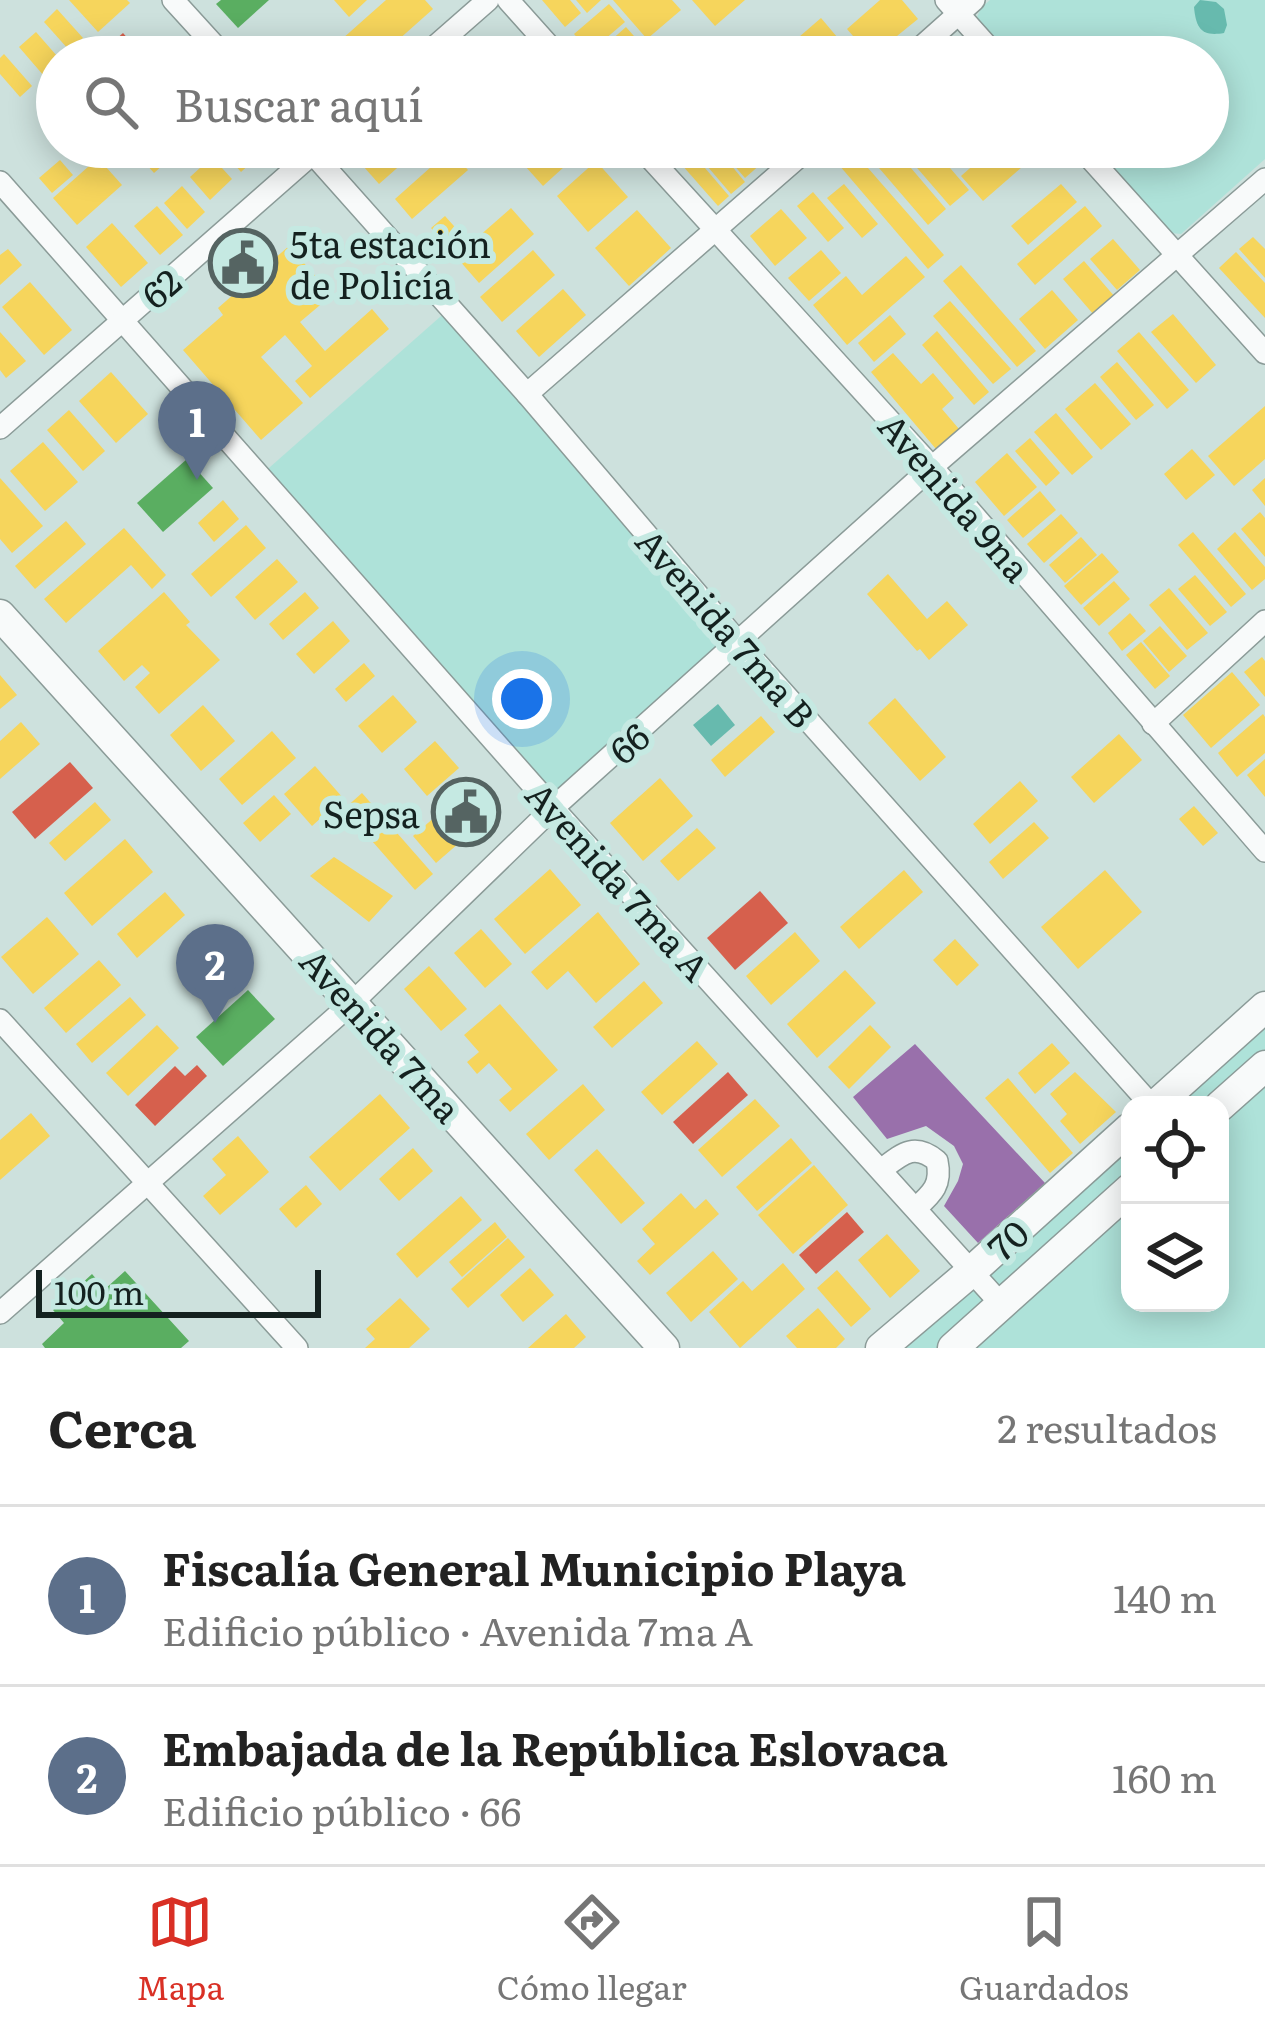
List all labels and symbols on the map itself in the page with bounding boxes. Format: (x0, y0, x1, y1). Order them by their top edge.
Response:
place label: 5ta estación de Policía (290, 216, 491, 310)
public building icon: 5ta estación de Policía (208, 228, 278, 298)
street label: 62 (128, 255, 192, 319)
pin: 1 (158, 381, 236, 480)
street label: Avenida 9na (868, 400, 1045, 593)
street label: Avenida 7ma B (625, 515, 829, 739)
your location (492, 669, 552, 729)
street label: 66 (596, 709, 660, 775)
street label: Avenida 7ma A (515, 768, 723, 992)
public building icon: Sepsa (431, 777, 501, 847)
place label: Sepsa (323, 786, 421, 839)
pin: 2 (176, 924, 254, 1023)
street label: Avenida 7ma (289, 935, 475, 1134)
street label: 70 (975, 1206, 1039, 1272)
scale bar (36, 1264, 321, 1317)

